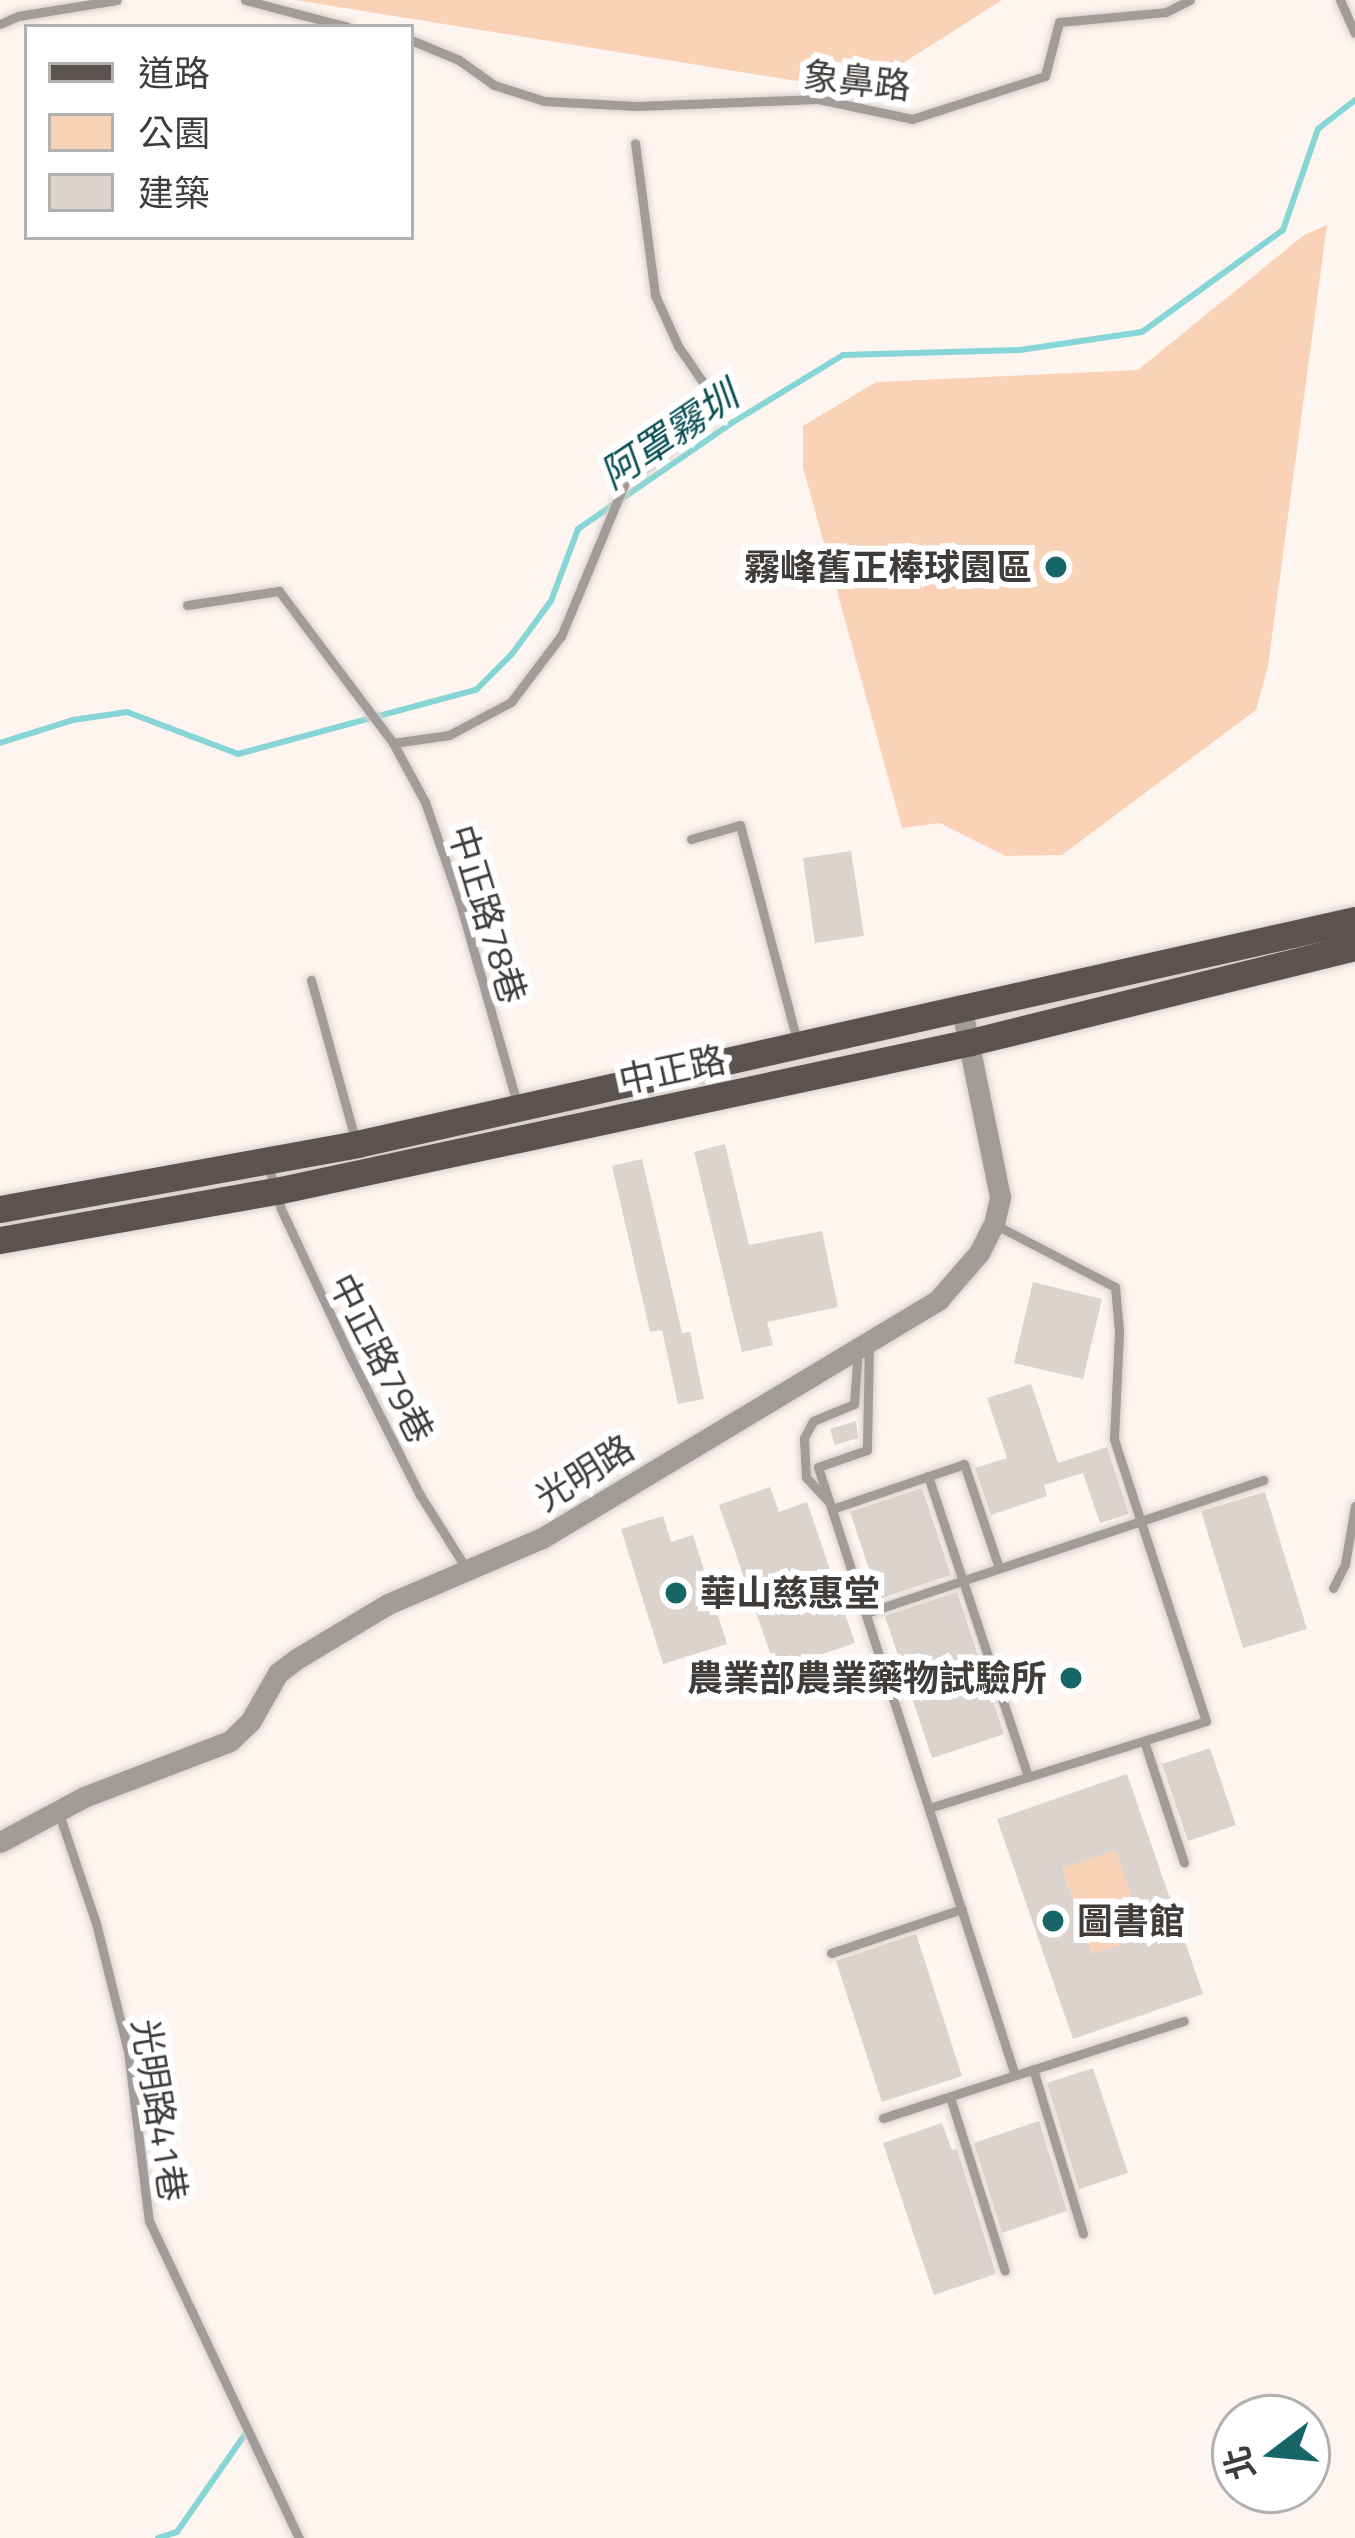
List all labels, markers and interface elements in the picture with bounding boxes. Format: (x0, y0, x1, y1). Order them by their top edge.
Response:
legend (24, 24, 414, 240)
text: 道路 (138, 45, 210, 100)
street label: 象鼻路 (801, 53, 913, 107)
text: 公園 (138, 105, 210, 160)
text: 建築 (138, 165, 210, 220)
water label: 阿罩霧圳 (591, 372, 747, 498)
place label: 霧峰舊正棒球園區 (744, 545, 1032, 589)
marker: 霧峰舊正棒球園區 (1043, 554, 1069, 580)
street label: 中正路78巷 (440, 820, 536, 1008)
street label: 中正路 (615, 1037, 729, 1101)
street label: 中正路79巷 (321, 1266, 443, 1450)
street label: 光明路 (527, 1425, 641, 1519)
place label: 華山慈惠堂 (700, 1571, 880, 1615)
marker: 華山慈惠堂 (663, 1580, 689, 1606)
place label: 農業部農業藥物試驗所 (687, 1656, 1047, 1700)
marker: 農業部農業藥物試驗所 (1058, 1665, 1084, 1691)
place label: 圖書館 (1077, 1899, 1185, 1943)
marker: 圖書館 (1040, 1908, 1066, 1934)
street label: 光明路41巷 (124, 2016, 196, 2204)
north arrow (1211, 2394, 1331, 2514)
text: 北 (1211, 2440, 1268, 2486)

